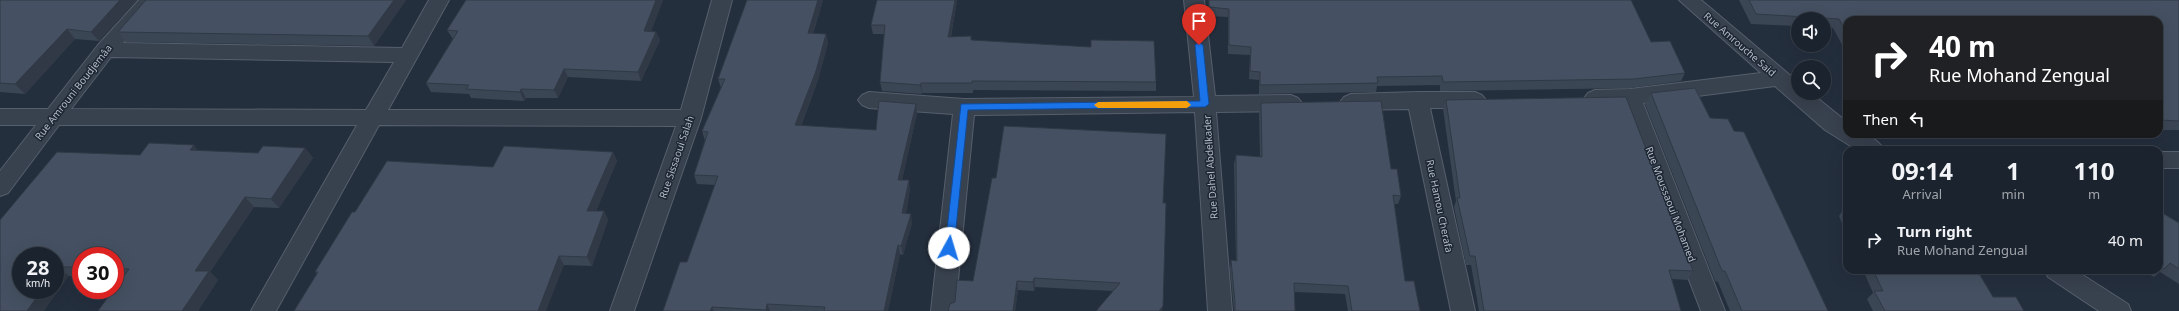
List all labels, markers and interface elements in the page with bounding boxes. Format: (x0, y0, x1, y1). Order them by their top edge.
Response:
pin (1182, 4, 1216, 45)
street label: Rue Amrouche Said (1701, 9, 1779, 79)
icon: arrive (1188, 10, 1210, 32)
map controls (1791, 12, 1831, 100)
button: sound (1791, 12, 1831, 52)
text: 40 m (1929, 27, 1996, 65)
icon: right (1863, 32, 1915, 84)
street label: Rue Amrouni Boudjemâa (31, 41, 115, 143)
button: search (1791, 60, 1831, 100)
text: Rue Mohand Zengual (1929, 63, 2110, 87)
icon: left (1906, 108, 1928, 130)
text: Then (1863, 109, 1898, 129)
street label: Rue Sissaoui Salah (655, 114, 697, 200)
street label: Rue Dahel Abdelkader (1199, 114, 1221, 220)
street label: Rue Moussaoui Mohamed (1642, 144, 1700, 264)
text: 09:14 (1891, 154, 1953, 187)
text: 1 (2006, 154, 2020, 187)
text: 110 (2073, 154, 2115, 187)
street label: Rue Hamou Cherafa (1423, 158, 1457, 254)
text: Arrival (1902, 185, 1942, 203)
text: min (2001, 185, 2025, 203)
text: m (2088, 185, 2100, 203)
text: Turn right (1897, 221, 1972, 241)
position arrow (928, 227, 970, 269)
icon: right (1863, 229, 1885, 251)
text: 40 m (2108, 230, 2143, 250)
text: Rue Mohand Zengual (1897, 241, 2028, 259)
speed limit sign: 30 (72, 247, 124, 299)
text: 28 (27, 254, 49, 281)
text: km/h (26, 276, 50, 290)

